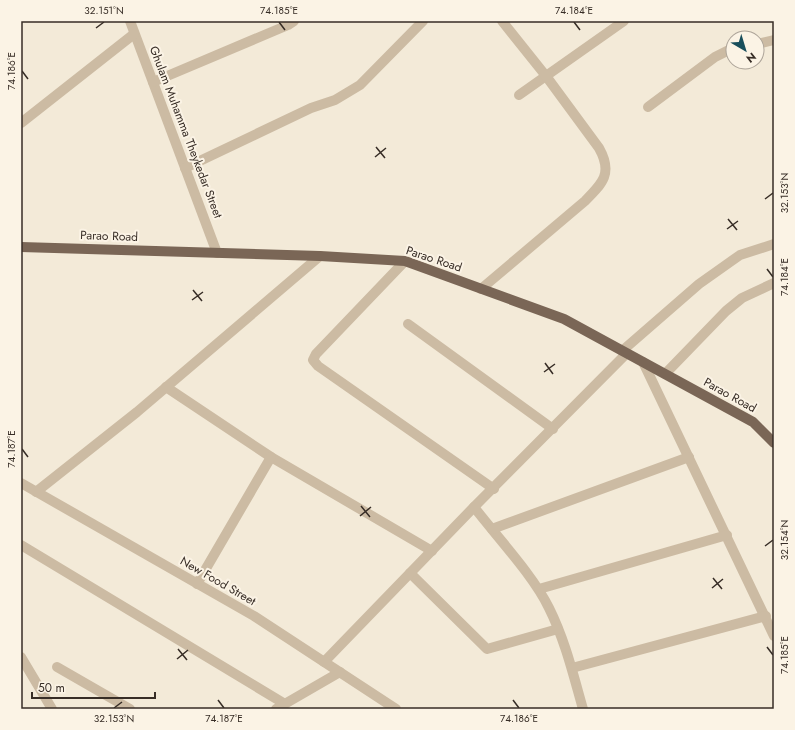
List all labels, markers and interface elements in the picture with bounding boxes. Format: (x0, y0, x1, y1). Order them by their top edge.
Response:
text: 32.151°N (84, 3, 124, 18)
text: 74.185°E (260, 3, 298, 18)
text: 74.184°E (555, 3, 593, 18)
north arrow (725, 30, 765, 70)
street label: Ghulam Muhamma Theykedar Street (145, 43, 227, 221)
text: N (743, 49, 760, 67)
text: 74.186°E (4, 52, 19, 90)
text: 32.153°N (777, 173, 792, 213)
street label: Parao Road (80, 226, 138, 246)
street label: Parao Road (404, 241, 464, 277)
text: 74.184°E (777, 258, 792, 296)
street label: Parao Road (700, 373, 760, 417)
text: 74.187°E (4, 430, 19, 468)
text: 32.154°N (777, 520, 792, 560)
street label: New Food Street (177, 552, 259, 610)
text: 74.185°E (777, 636, 792, 674)
scale bar (32, 674, 155, 700)
text: 50 m (38, 679, 65, 697)
text: 32.153°N (94, 711, 134, 726)
text: 74.187°E (205, 711, 243, 726)
text: 74.186°E (500, 711, 538, 726)

